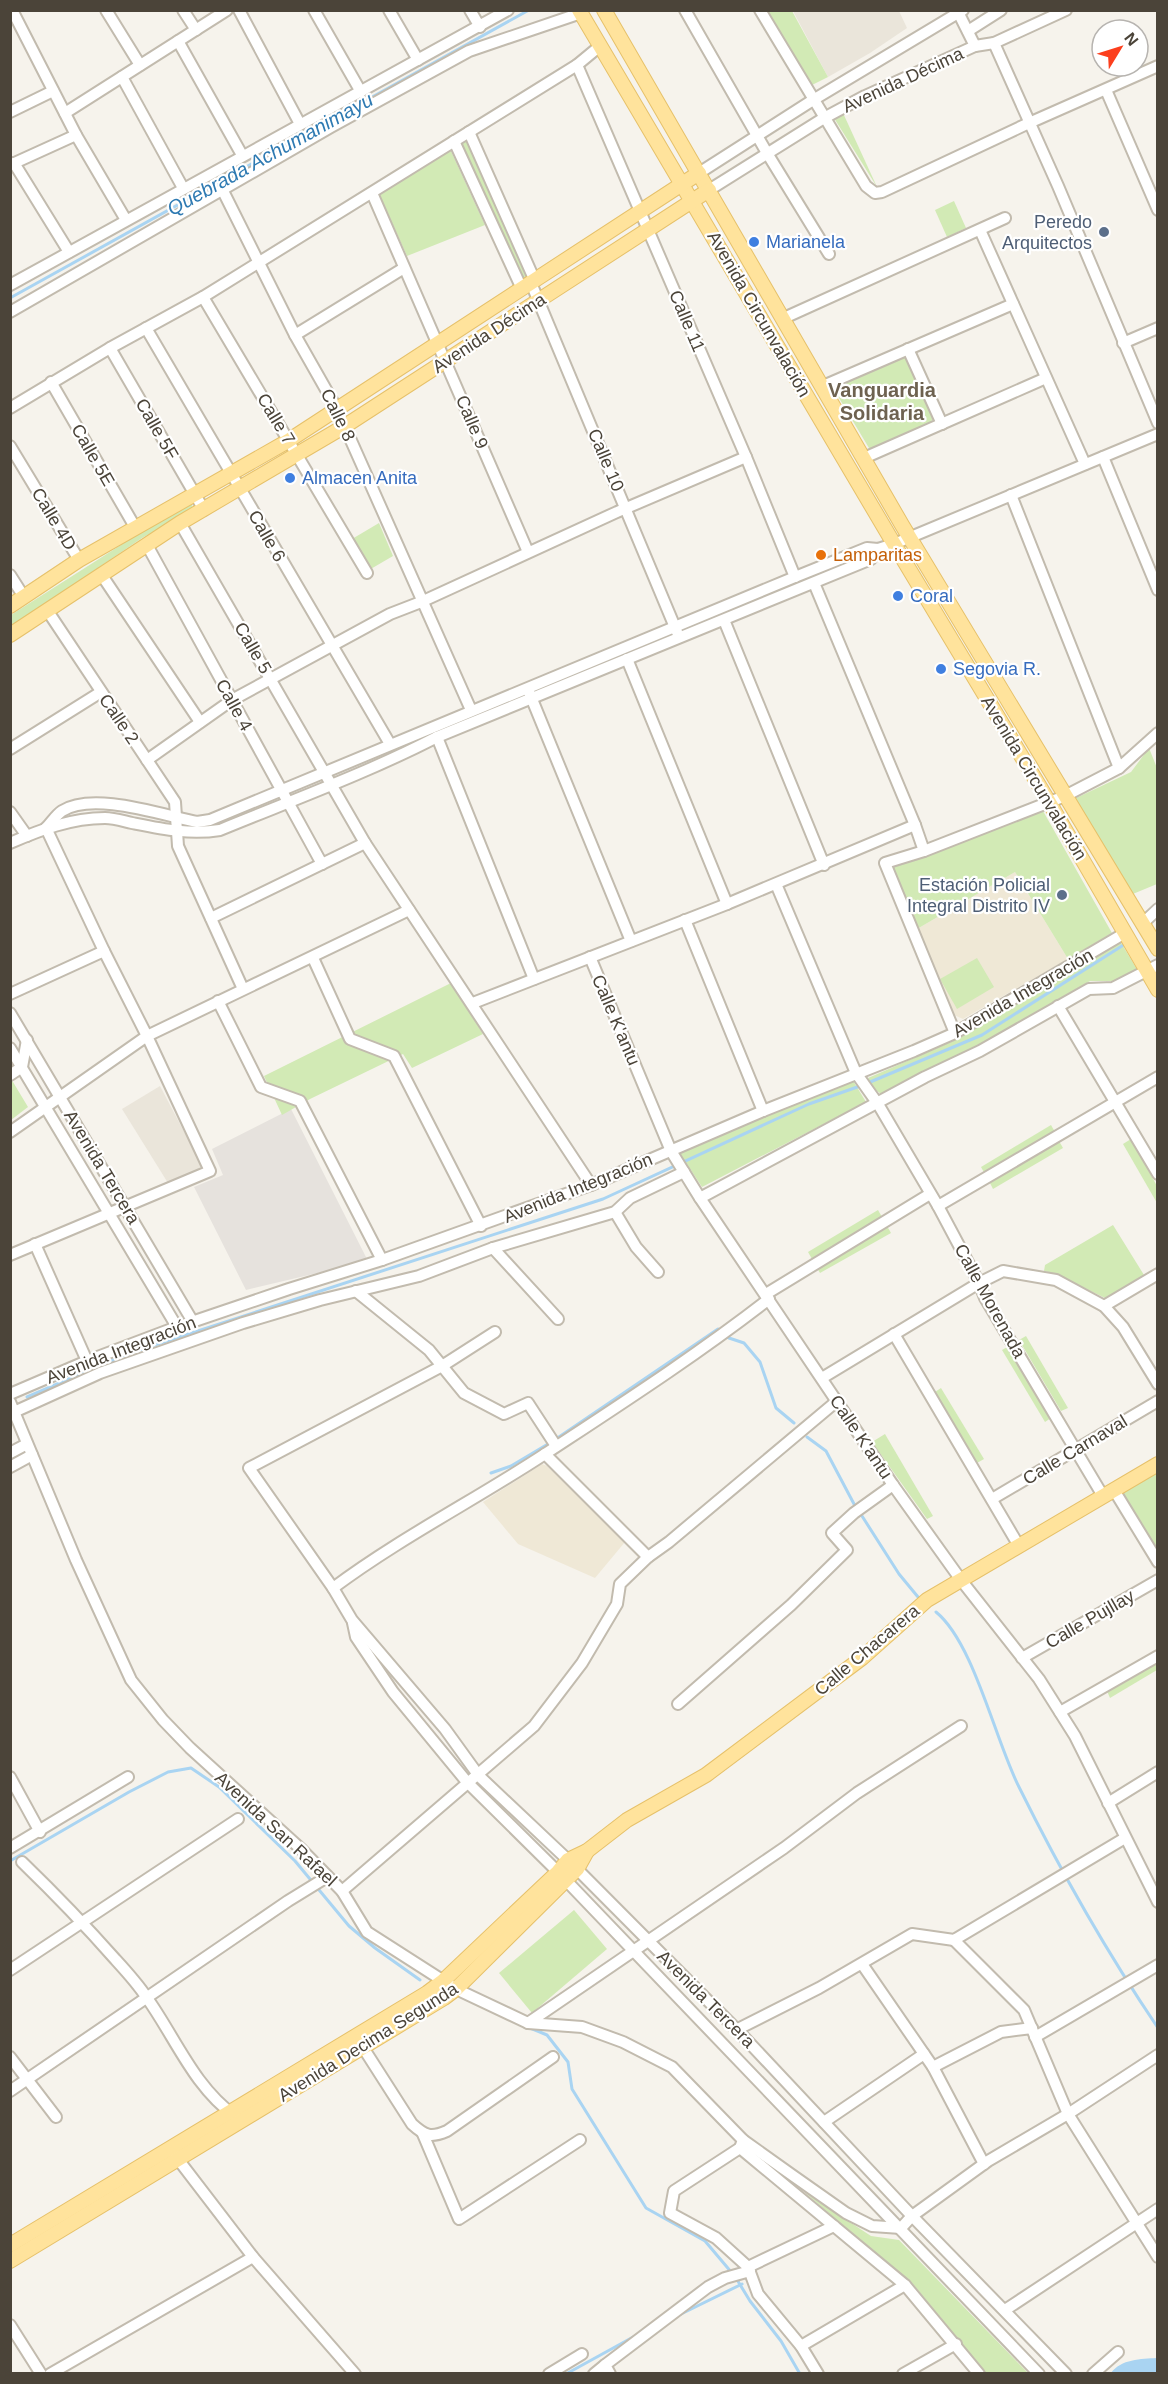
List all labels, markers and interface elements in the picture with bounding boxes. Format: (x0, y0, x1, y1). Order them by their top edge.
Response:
north arrow (1090, 18, 1150, 78)
text: N (1121, 29, 1142, 49)
street label: Avenida Décima (840, 43, 967, 117)
water label: Quebrada Achumanimayu (163, 88, 377, 220)
place label: Peredo Arquitectos (1002, 212, 1092, 253)
marker: Peredo Arquitectos (1097, 225, 1111, 239)
street label: Avenida Circunvalación (703, 228, 815, 400)
place label: Marianela (766, 232, 846, 252)
marker: Marianela (747, 235, 761, 249)
street label: Calle 11 (665, 287, 709, 355)
street label: Avenida Décima (429, 288, 550, 377)
district label: Vanguardia Solidaria (828, 379, 937, 424)
street label: Calle 8 (317, 385, 359, 445)
street label: Calle 7 (253, 390, 299, 448)
street label: Calle 9 (452, 392, 492, 452)
street label: Calle 5F (132, 395, 182, 463)
street label: Calle 5E (67, 421, 119, 489)
street label: Calle 10 (584, 426, 628, 494)
place label: Almacen Anita (302, 468, 418, 488)
marker: Almacen Anita (283, 471, 297, 485)
street label: Calle 4D (28, 484, 80, 554)
street label: Calle 6 (244, 507, 290, 565)
place label: Lamparitas (833, 545, 922, 565)
marker: Lamparitas (814, 548, 828, 562)
place label: Coral (910, 586, 953, 606)
marker: Coral (891, 589, 905, 603)
street label: Calle 5 (230, 619, 276, 677)
place label: Segovia R. (953, 659, 1041, 679)
marker: Segovia R. (934, 662, 948, 676)
street label: Calle 4 (212, 676, 256, 734)
street label: Calle 2 (95, 690, 143, 748)
street label: Avenida Circunvalación (977, 692, 1091, 864)
place label: Estación Policial Integral Distrito IV (907, 875, 1050, 916)
marker: Estación Policial Integral Distrito IV (1055, 888, 1069, 902)
street label: Avenida Integración (949, 945, 1097, 1041)
street label: Calle K'antu (588, 972, 644, 1068)
street label: Avenida Tercera (60, 1106, 144, 1228)
street label: Avenida Integración (501, 1149, 655, 1227)
street label: Calle Morenada (950, 1241, 1030, 1362)
street label: Avenida Integración (43, 1312, 199, 1388)
street label: Calle K'antu (826, 1391, 896, 1483)
street label: Calle Carnaval (1019, 1411, 1131, 1489)
street label: Calle Pujllay (1042, 1586, 1138, 1652)
street label: Calle Chacarera (811, 1600, 924, 1699)
street label: Avenida San Rafael (211, 1768, 341, 1890)
street label: Avenida Tercera (653, 1946, 760, 2053)
street label: Avenida Decima Segunda (275, 1978, 462, 2106)

